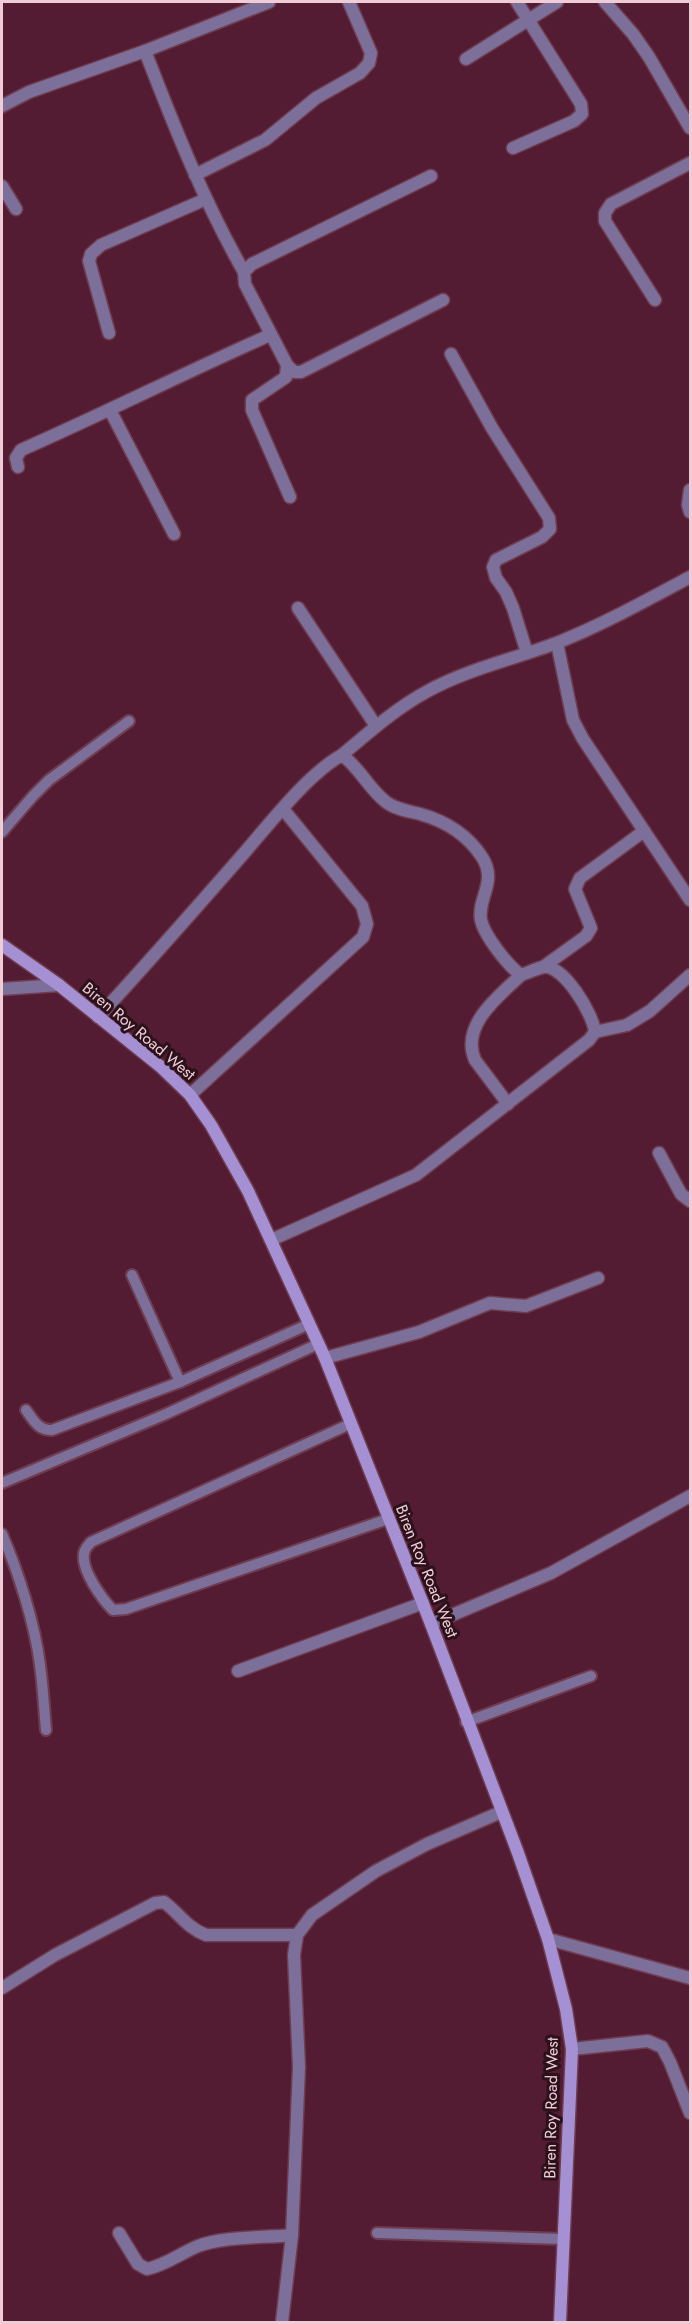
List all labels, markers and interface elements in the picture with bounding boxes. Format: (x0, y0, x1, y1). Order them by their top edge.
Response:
street label: Biren Roy Road West (77, 977, 201, 1085)
street label: Biren Roy Road West (390, 1501, 464, 1641)
street label: Biren Roy Road West (538, 2037, 564, 2179)

